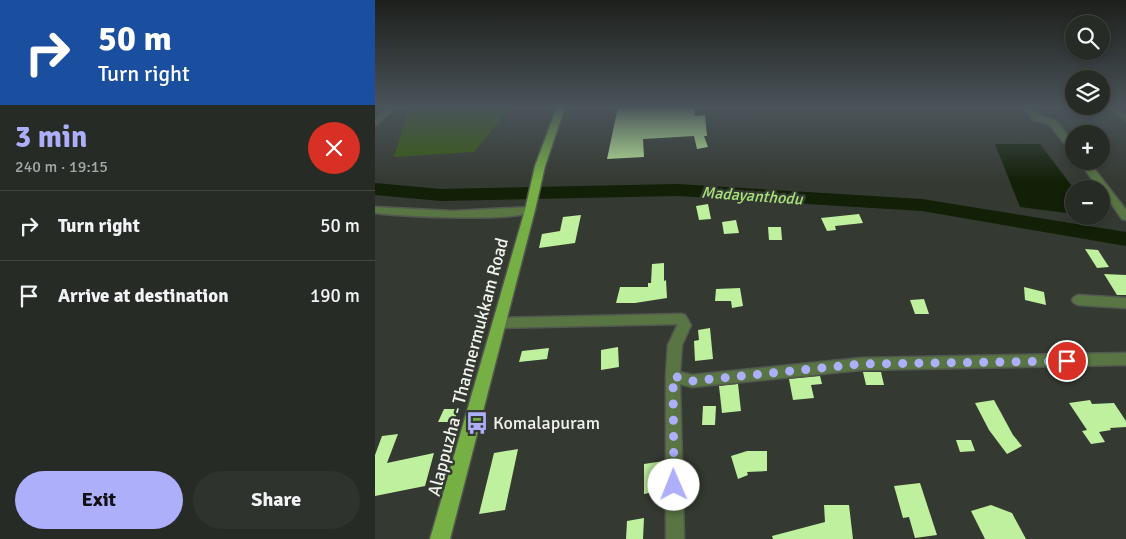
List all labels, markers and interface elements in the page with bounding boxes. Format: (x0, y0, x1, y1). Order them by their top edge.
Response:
map controls (1065, 15, 1110, 225)
button: search (1065, 15, 1110, 60)
text: 50 m (98, 17, 172, 60)
icon: right (15, 20, 80, 85)
text: Turn right (98, 60, 190, 87)
button: layers (1065, 70, 1110, 115)
text: 3 min (15, 119, 87, 156)
button: close (308, 122, 360, 174)
button: + (1065, 125, 1110, 170)
text: 240 m · 19:15 (15, 157, 108, 177)
button: − (1065, 180, 1110, 225)
water label: Madayanthodu (701, 182, 804, 210)
icon: right (15, 212, 43, 240)
text: Turn right (58, 214, 140, 238)
text: 50 m (320, 214, 360, 238)
street label: Alappuzha - Thannermukkam Road (423, 235, 513, 499)
icon: arrive (15, 282, 43, 310)
text: Arrive at destination (58, 284, 229, 308)
text: 190 m (310, 284, 360, 308)
pin (1046, 340, 1088, 382)
icon: arrive (1053, 347, 1081, 375)
bus stop icon: Komalapuram (464, 410, 490, 436)
place label: Komalapuram (493, 412, 600, 434)
position arrow (647, 458, 699, 510)
button: Exit (15, 471, 183, 529)
button: Share (193, 471, 360, 529)

